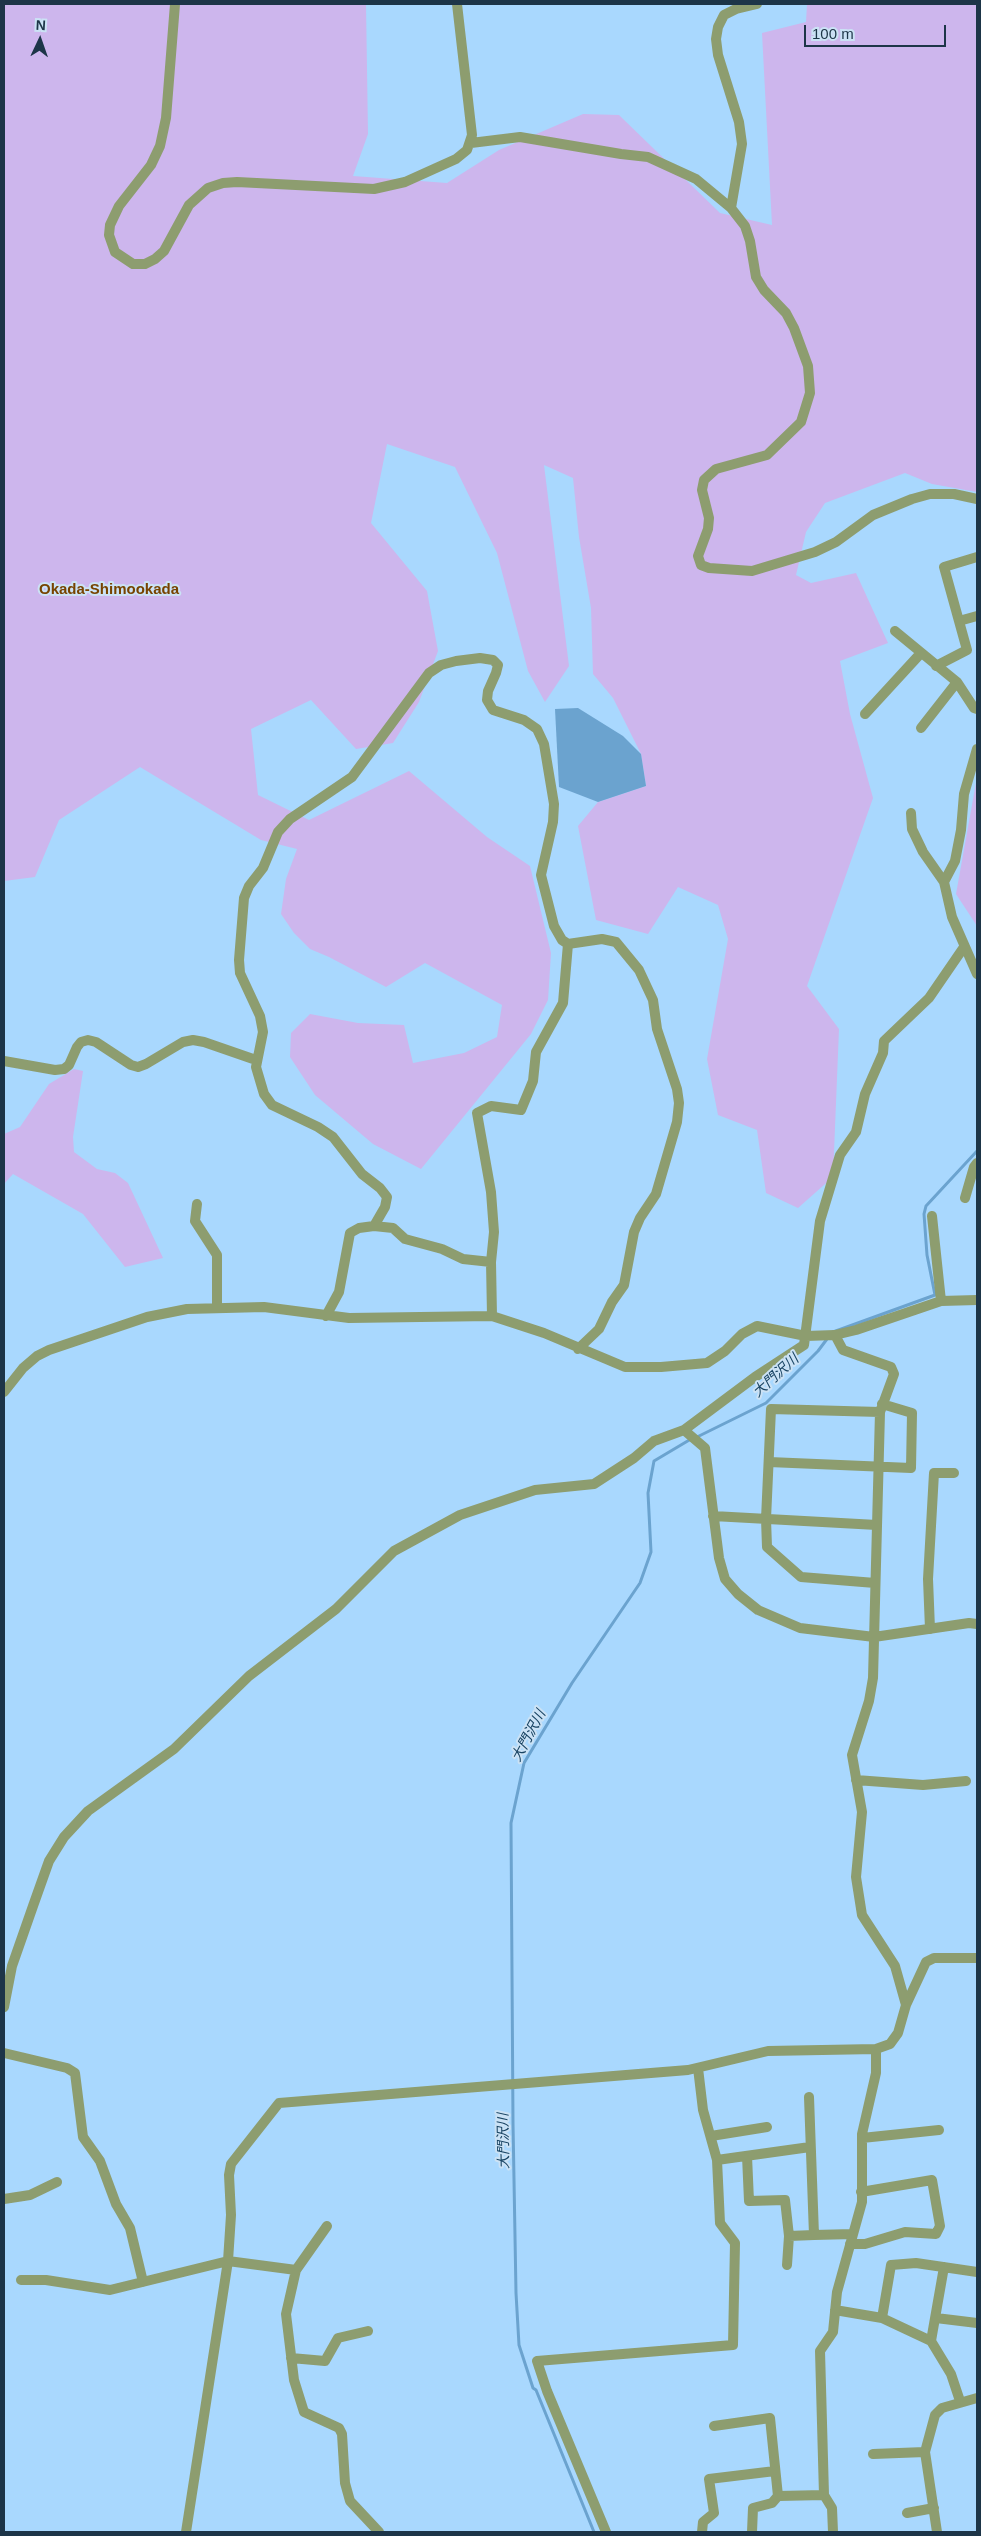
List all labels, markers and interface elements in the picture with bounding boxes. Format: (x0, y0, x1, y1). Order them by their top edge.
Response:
north arrow (15, 15, 65, 65)
scale bar (806, 15, 948, 47)
text: N (35, 17, 46, 33)
text: 100 m (812, 25, 854, 42)
district label: Okada-Shimookada (39, 581, 179, 599)
water label: 大門沢川 (750, 1351, 802, 1401)
water label: 大門沢川 (508, 1707, 550, 1765)
water label: 大門沢川 (495, 2113, 513, 2169)

